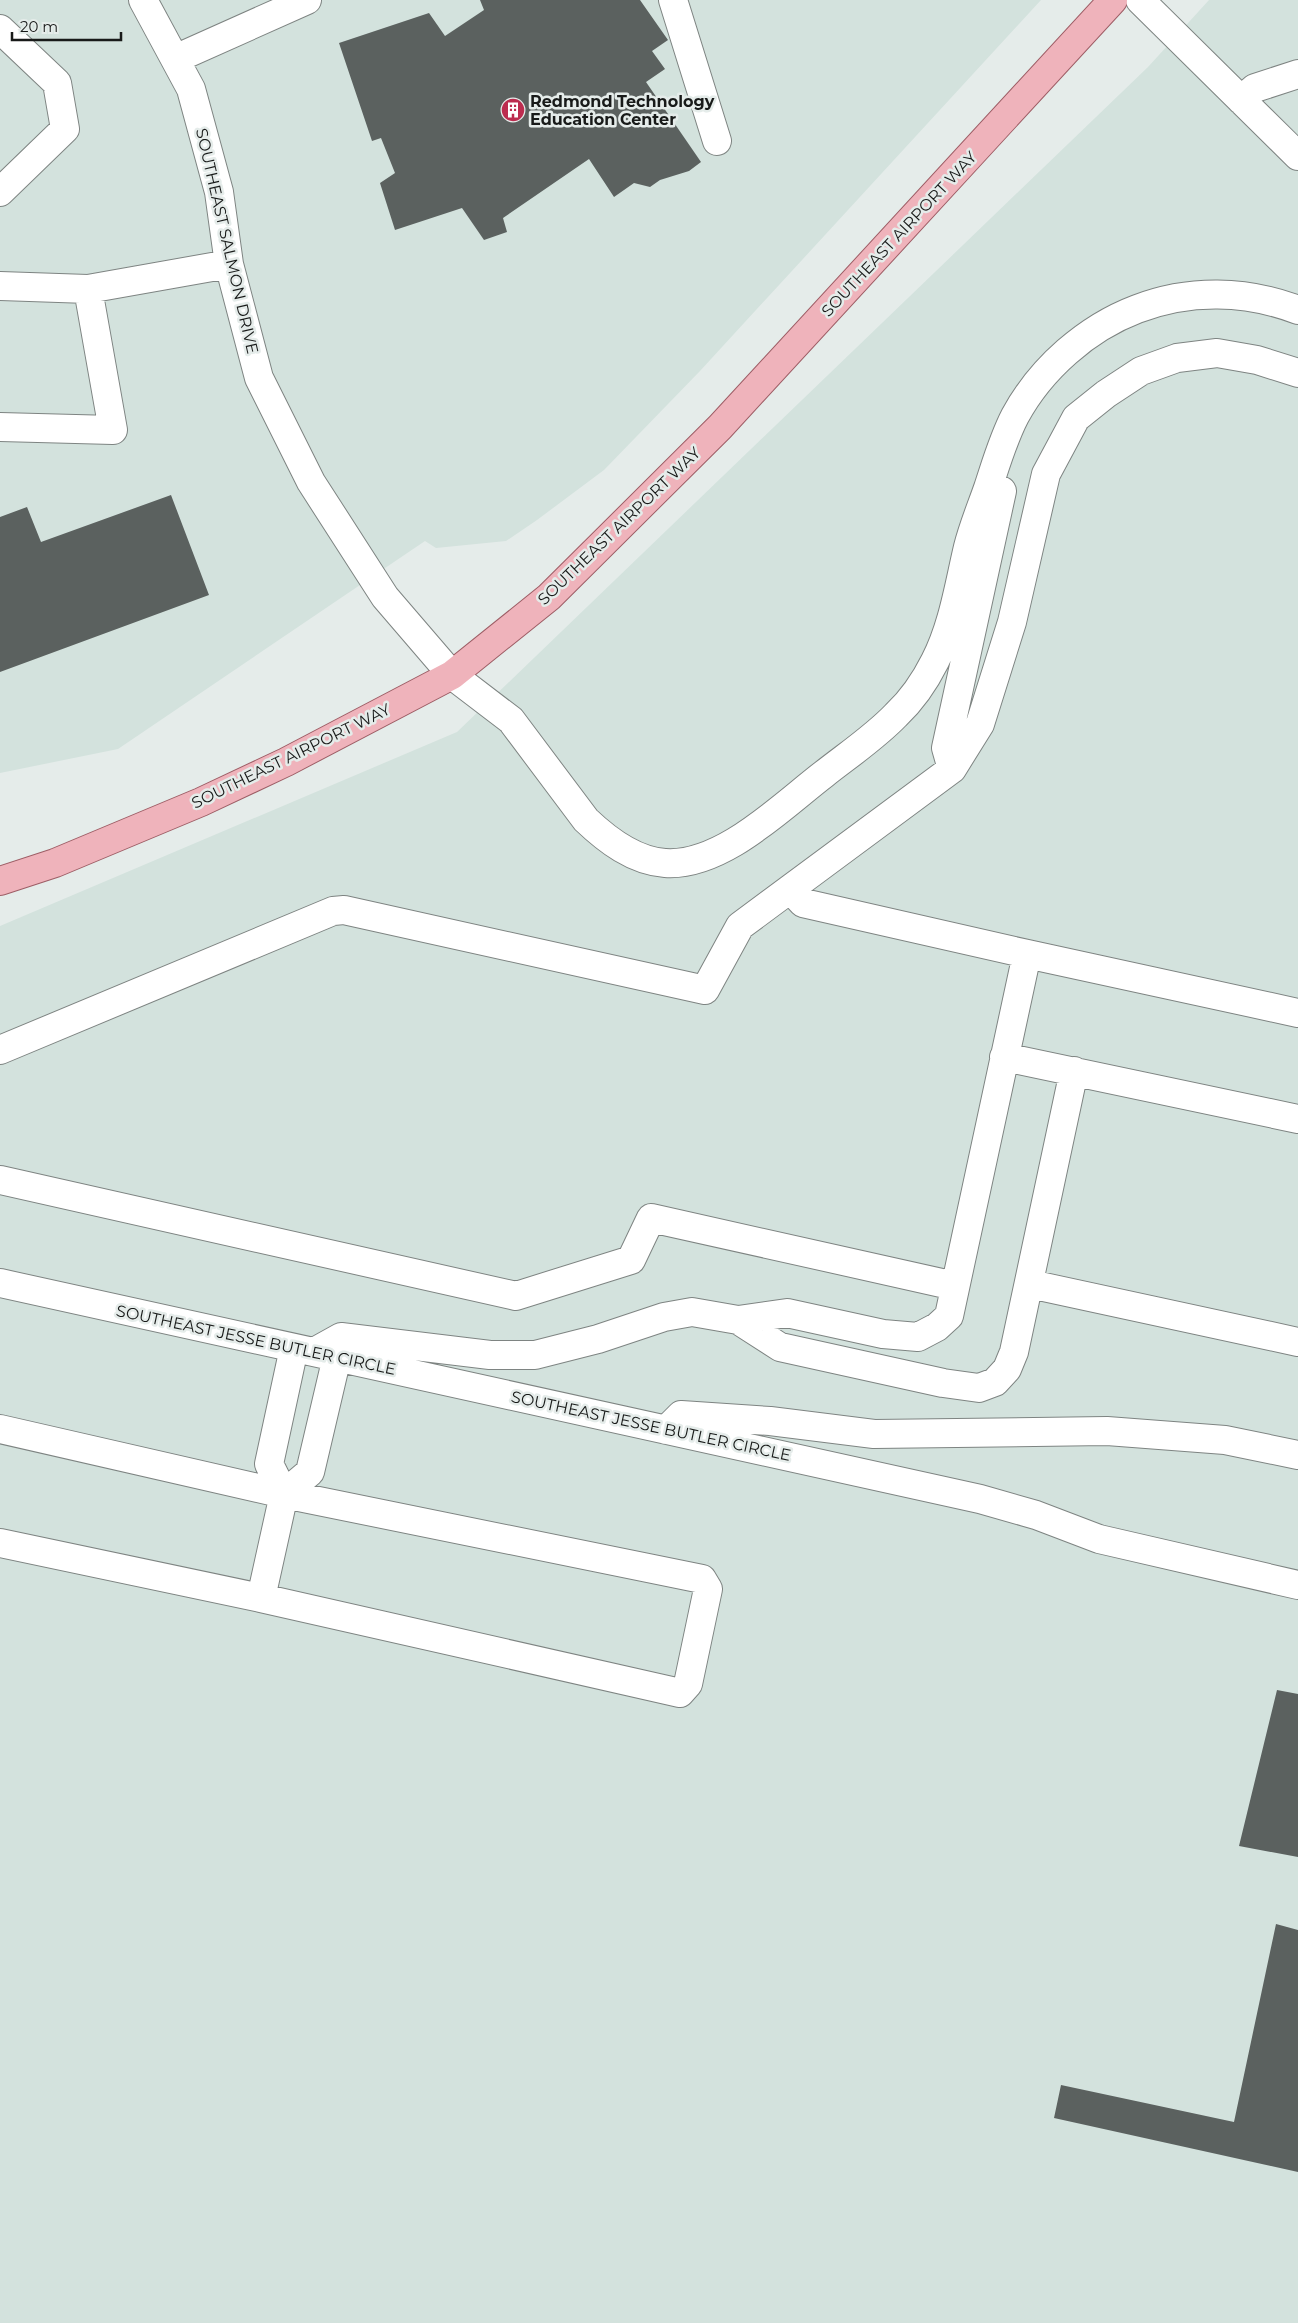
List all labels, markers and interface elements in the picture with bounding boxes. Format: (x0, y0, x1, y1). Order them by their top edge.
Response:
scale bar (12, 10, 121, 42)
text: 20 m (20, 17, 58, 36)
place label: Redmond Technology Education Center (530, 92, 715, 129)
building icon: Redmond Technology Education Center (500, 97, 526, 123)
street label: SOUTHEAST SALMON DRIVE (192, 126, 262, 356)
street label: SOUTHEAST AIRPORT WAY (817, 147, 981, 320)
street label: SOUTHEAST AIRPORT WAY (534, 443, 705, 609)
street label: SOUTHEAST AIRPORT WAY (189, 699, 394, 812)
street label: SOUTHEAST JESSE BUTLER CIRCLE (115, 1301, 397, 1379)
street label: SOUTHEAST JESSE BUTLER CIRCLE (510, 1387, 792, 1465)

